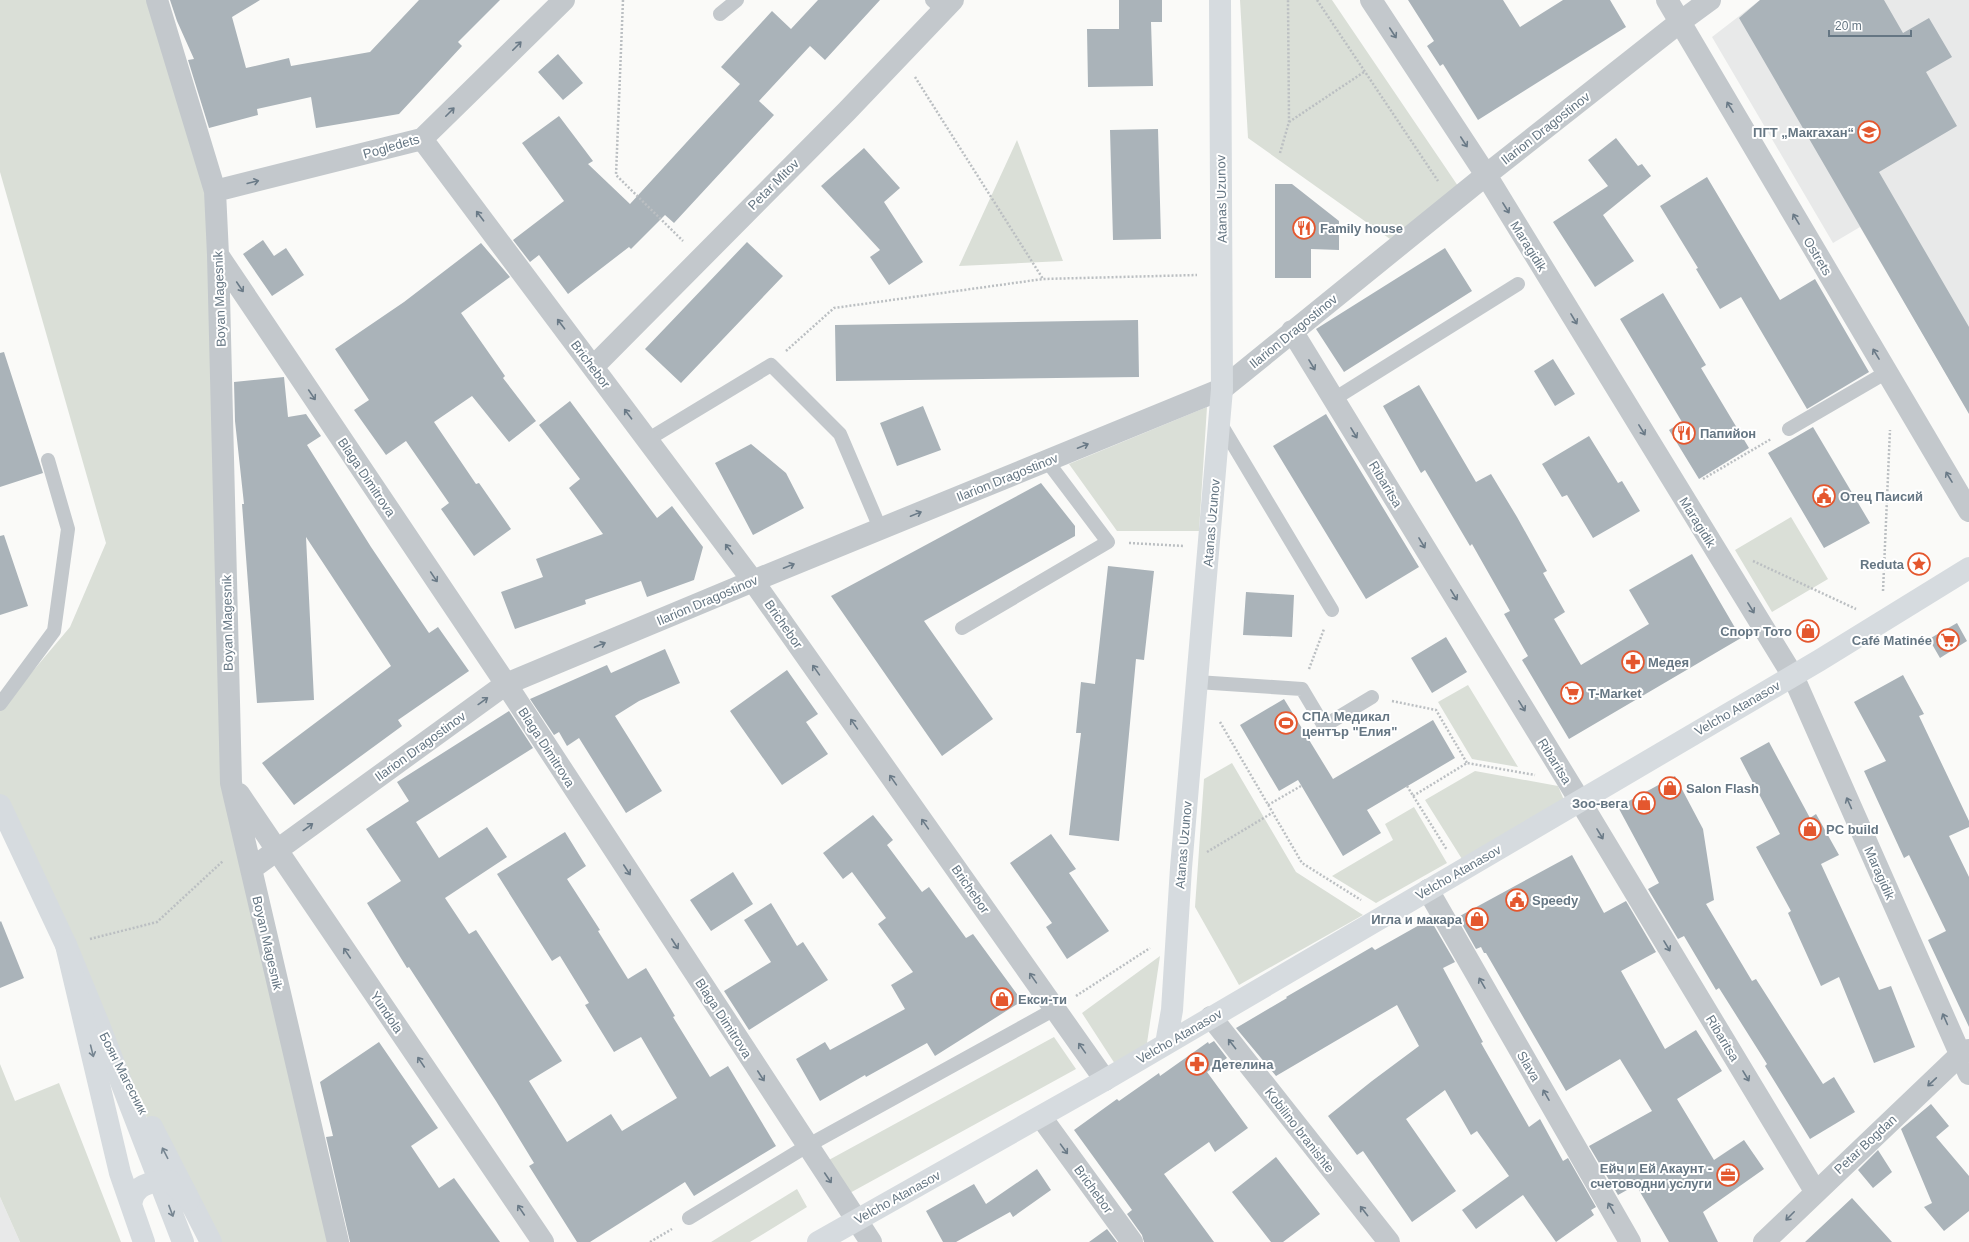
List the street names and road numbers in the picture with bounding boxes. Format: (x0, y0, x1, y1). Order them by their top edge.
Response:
street label: Ilarion Dragostinov (1498, 89, 1593, 168)
street label: Pogledets (361, 131, 421, 162)
street label: Atanas Uzunov (1213, 154, 1230, 243)
street label: Petar Mitov (745, 155, 802, 213)
street label: Maragidik (1507, 218, 1550, 275)
street label: Ostrets (1800, 234, 1835, 278)
street label: Boyan Magesnik (210, 250, 229, 347)
street label: Ilarion Dragostinov (1246, 291, 1341, 371)
street label: Brichebor (568, 338, 614, 392)
street label: Blaga Dimitrova (335, 435, 399, 520)
street label: Ilarion Dragostinov (954, 450, 1061, 505)
street label: Ribaritsa (1366, 458, 1406, 511)
street label: Atanas Uzunov (1200, 478, 1223, 568)
street label: Maragidik (1676, 494, 1719, 551)
street label: Ilarion Dragostinov (654, 572, 760, 629)
street label: Boyan Magesnik (219, 574, 236, 671)
street label: Brichebor (761, 597, 806, 652)
street label: Velcho Atanasov (1692, 678, 1783, 739)
street label: Blaga Dimitrova (515, 705, 578, 790)
street label: Ilarion Dragostinov (372, 708, 469, 784)
street label: Ribaritsa (1535, 736, 1575, 788)
street label: Atanas Uzunov (1172, 800, 1195, 890)
street label: Velcho Atanasov (1413, 842, 1504, 903)
street label: Maragidik (1861, 844, 1898, 902)
street label: Brichebor (948, 862, 993, 917)
street label: Boyan Magesnik (249, 895, 286, 992)
street label: Blaga Dimitrova (692, 976, 755, 1061)
street label: Yundola (367, 989, 406, 1037)
street label: Velcho Atanasov (1134, 1006, 1225, 1067)
street label: Ribaritsa (1703, 1012, 1743, 1065)
street label: Боян Магесник (96, 1030, 151, 1117)
street label: Slava (1514, 1048, 1544, 1085)
street label: Kobilino branishte (1262, 1085, 1337, 1176)
street label: Petar Bogdan (1831, 1112, 1900, 1177)
street label: Brichebor (1071, 1162, 1116, 1217)
street label: Velcho Atanasov (852, 1167, 943, 1227)

